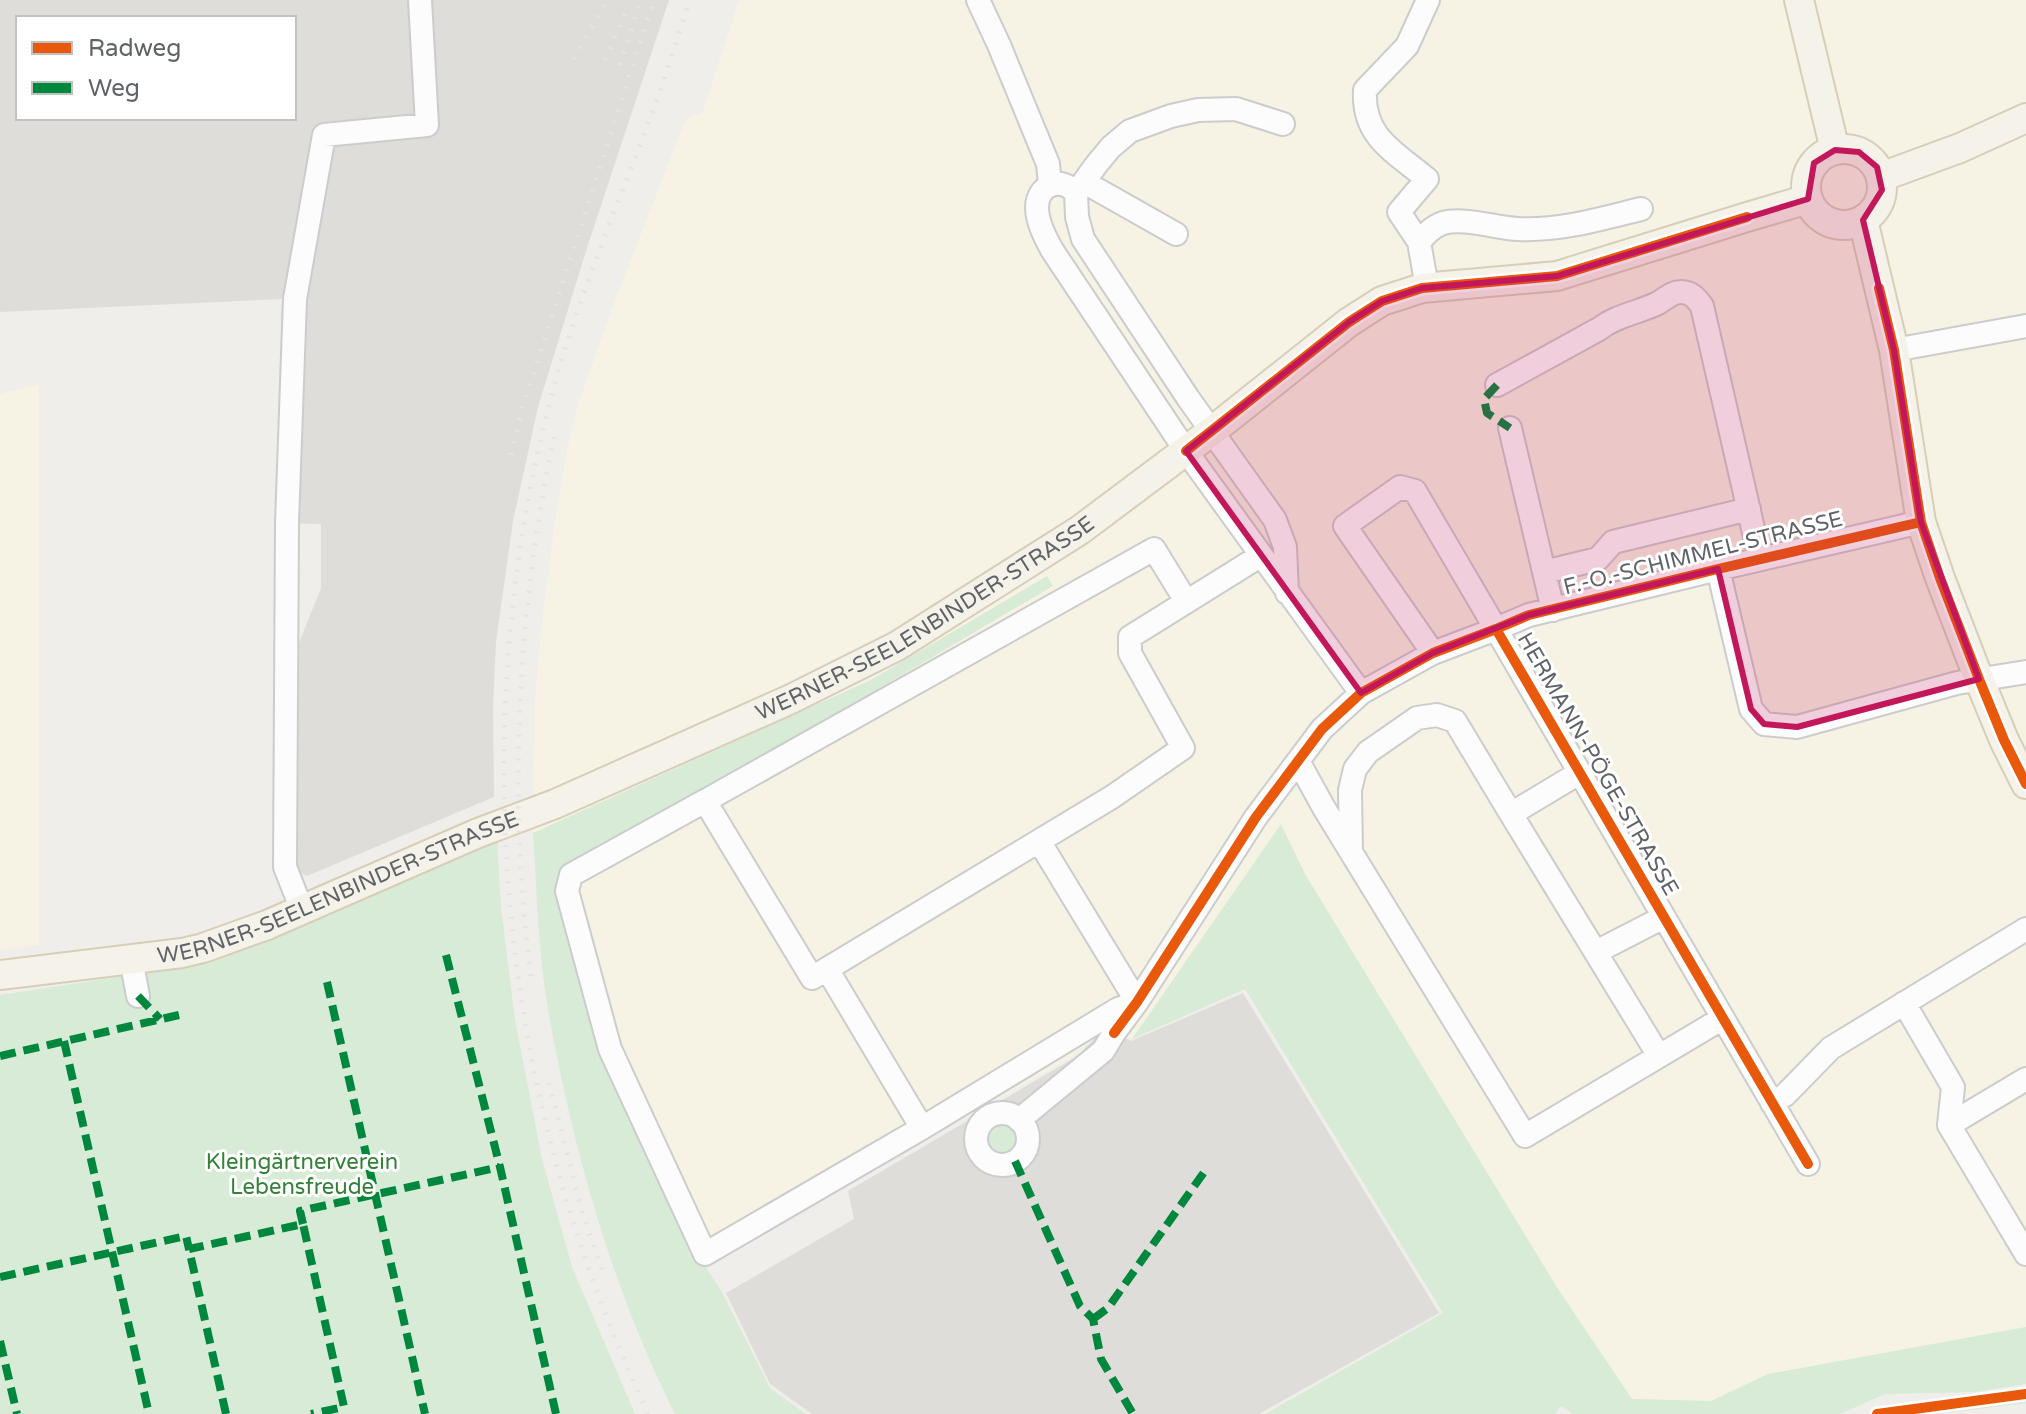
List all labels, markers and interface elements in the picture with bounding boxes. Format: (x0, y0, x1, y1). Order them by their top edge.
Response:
legend (16, 16, 296, 120)
text: Radweg (88, 34, 181, 63)
text: Weg (88, 74, 140, 103)
street label: F.-O.-SCHIMMEL-STRASSE (1561, 506, 1845, 600)
street label: WERNER-SEELENBINDER-STRASSE (752, 511, 1100, 726)
street label: HERMANN-PÖGE-STRASSE (1512, 628, 1684, 900)
street label: WERNER-SEELENBINDER-STRASSE (156, 806, 522, 969)
park label: Kleingärtnerverein Lebensfreude (206, 1149, 398, 1200)

